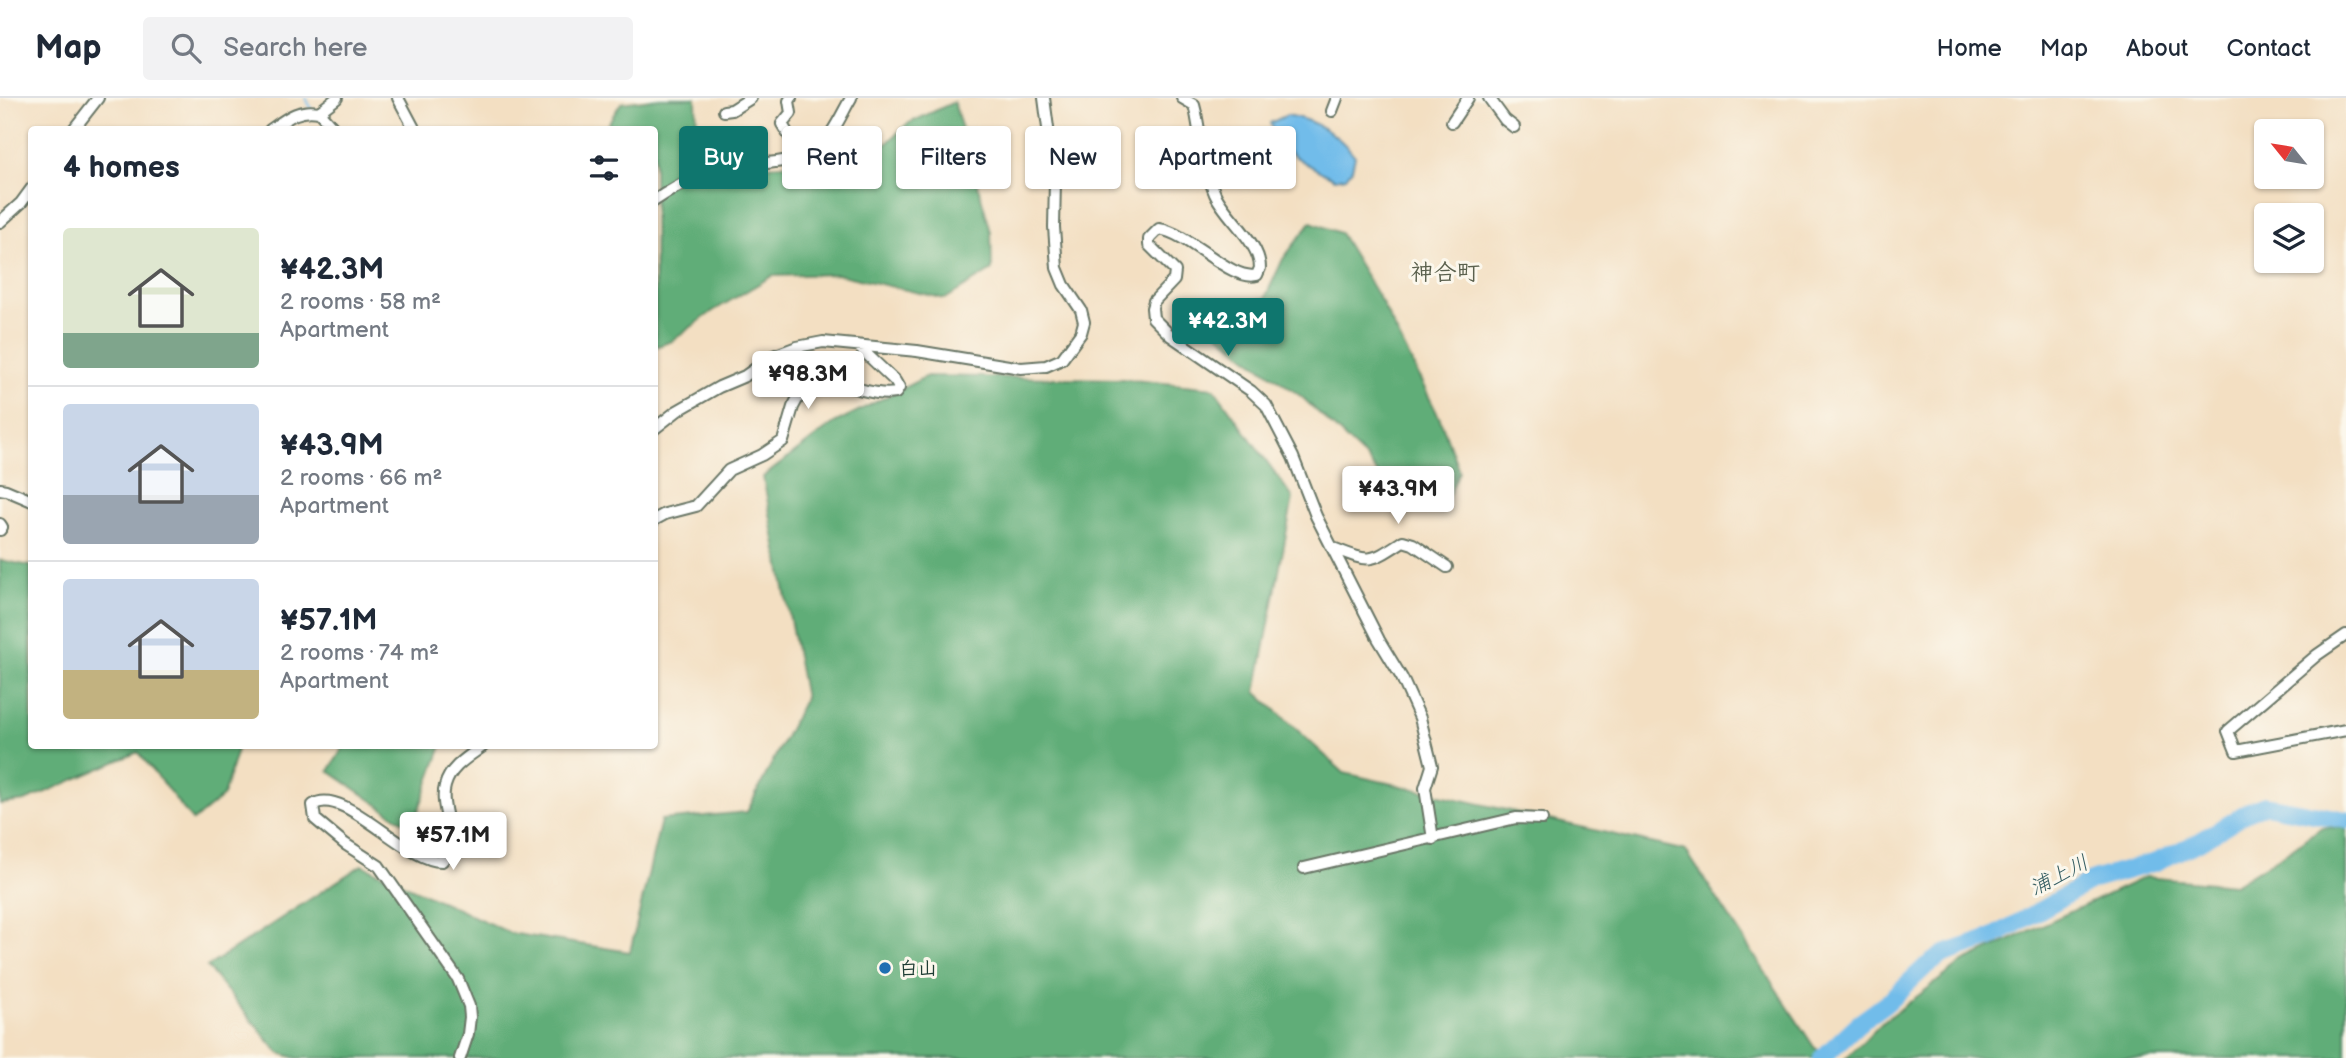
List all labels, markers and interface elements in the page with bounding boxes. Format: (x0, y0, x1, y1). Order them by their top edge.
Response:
search box (143, 17, 633, 80)
text: Map (35, 28, 101, 68)
icon: search (167, 29, 205, 67)
text: Search here (223, 33, 367, 64)
text: Home (1937, 34, 2002, 63)
text: Map (2040, 34, 2088, 63)
text: About (2126, 34, 2188, 63)
text: Contact (2226, 34, 2311, 63)
north arrow (2254, 119, 2324, 189)
map controls (2254, 119, 2324, 273)
chip: Buy (679, 126, 768, 189)
chip: Rent (782, 126, 882, 189)
chip: Filters (896, 126, 1011, 189)
chip: New (1025, 126, 1121, 189)
chip: Apartment (1135, 126, 1296, 189)
icon: filters (585, 149, 623, 187)
text: 4 homes (63, 150, 180, 186)
button: layers (2254, 203, 2324, 273)
text: ¥42.3M (280, 252, 384, 288)
icon: home (119, 256, 203, 340)
district label: 神合町 (1411, 259, 1480, 287)
text: 2 rooms · 58 m² (280, 288, 441, 316)
pin: ¥42.3M (1171, 299, 1285, 358)
text: ¥42.3M (1188, 307, 1268, 335)
text: Apartment (280, 316, 389, 344)
pin: ¥98.3M (751, 352, 865, 411)
text: ¥98.3M (768, 360, 848, 388)
text: ¥43.9M (280, 428, 384, 464)
icon: home (119, 432, 203, 516)
text: 2 rooms · 66 m² (280, 464, 442, 492)
pin: ¥43.9M (1341, 466, 1455, 526)
text: ¥43.9M (1358, 475, 1438, 503)
text: Apartment (280, 492, 389, 520)
text: ¥57.1M (280, 603, 377, 639)
icon: home (119, 607, 203, 691)
text: 2 rooms · 74 m² (280, 639, 439, 667)
text: Apartment (280, 667, 389, 695)
pin: ¥57.1M (396, 812, 510, 872)
text: ¥57.1M (416, 821, 490, 849)
water label: 浦上川 (2025, 850, 2093, 901)
place label: 白山 (899, 958, 937, 981)
marker: 白山 (877, 960, 893, 976)

